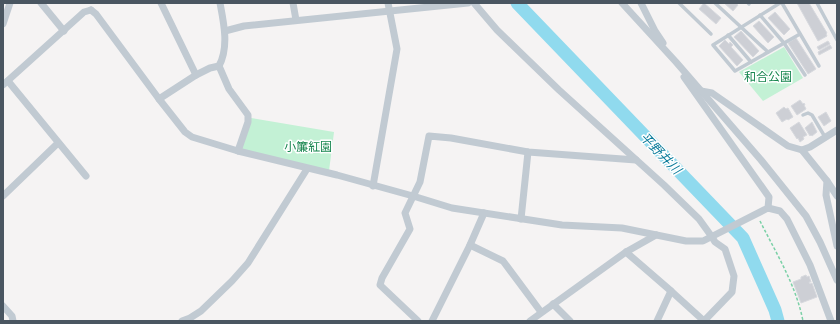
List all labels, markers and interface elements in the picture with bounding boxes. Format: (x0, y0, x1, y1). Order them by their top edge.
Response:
park label: 和合公園 (744, 69, 792, 84)
water label: 平野井川 (637, 129, 686, 179)
park label: 小簾紅園 (284, 139, 332, 154)

